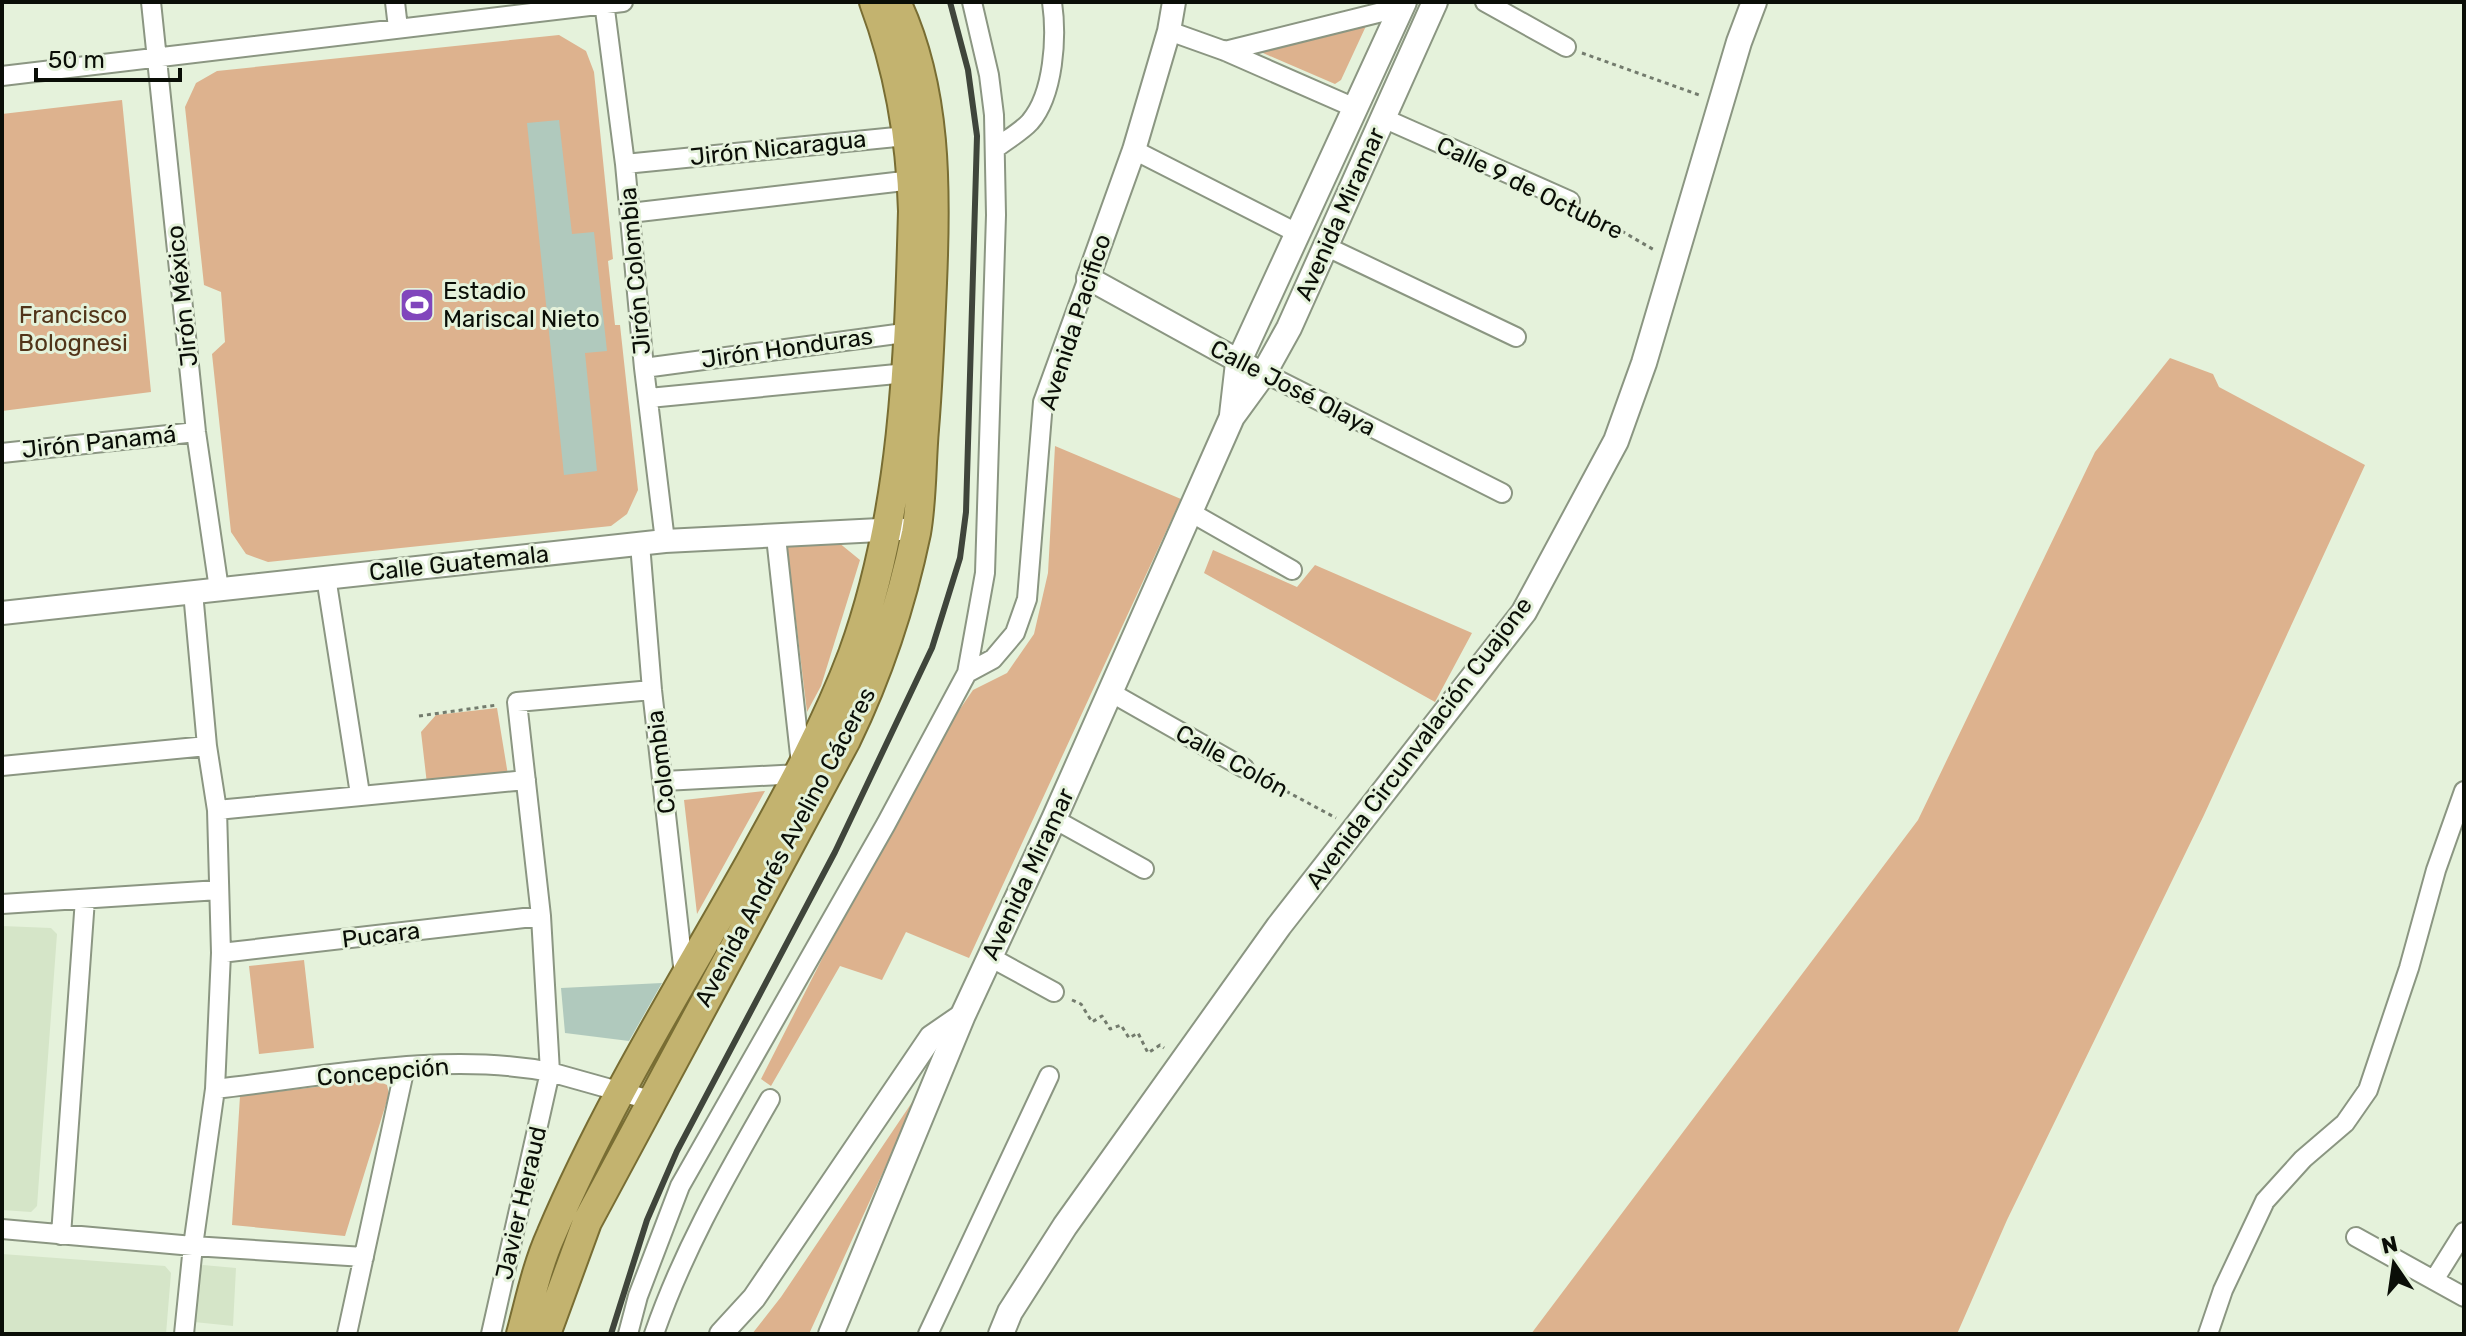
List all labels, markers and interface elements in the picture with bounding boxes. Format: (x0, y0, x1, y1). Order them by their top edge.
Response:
scale bar (36, 32, 180, 82)
text: 50 m (48, 46, 105, 74)
street label: Avenida Miramar (1289, 123, 1391, 305)
street label: Jirón Nicaragua (688, 125, 868, 171)
street label: Calle 9 de Octubre (1432, 131, 1628, 245)
street label: Jirón Colombia (614, 186, 656, 356)
street label: Jirón México (161, 224, 203, 368)
street label: Avenida Pacifico (1033, 231, 1117, 413)
place label: Estadio Mariscal Nieto (443, 277, 600, 333)
sports icon: Estadio Mariscal Nieto (398, 286, 436, 324)
park label: Francisco Bolognesi (18, 301, 128, 357)
street label: Jirón Honduras (700, 322, 874, 374)
street label: Calle José Olaya (1206, 334, 1380, 442)
street label: Jirón Panamá (21, 420, 177, 464)
street label: Calle Guatemala (368, 540, 550, 586)
street label: Avenida Circunvalación Cuajone (1300, 592, 1538, 894)
street label: Avenida Andrés Avelino Cáceres (689, 683, 881, 1011)
street label: Colombia (641, 709, 681, 815)
street label: Calle Colón (1171, 719, 1293, 803)
street label: Avenida Miramar (976, 784, 1080, 964)
street label: Pucara (340, 916, 422, 954)
street label: Concepción (316, 1052, 450, 1092)
street label: Javier Heraud (490, 1124, 552, 1282)
north arrow (2354, 1224, 2434, 1304)
text: N (2379, 1230, 2400, 1260)

